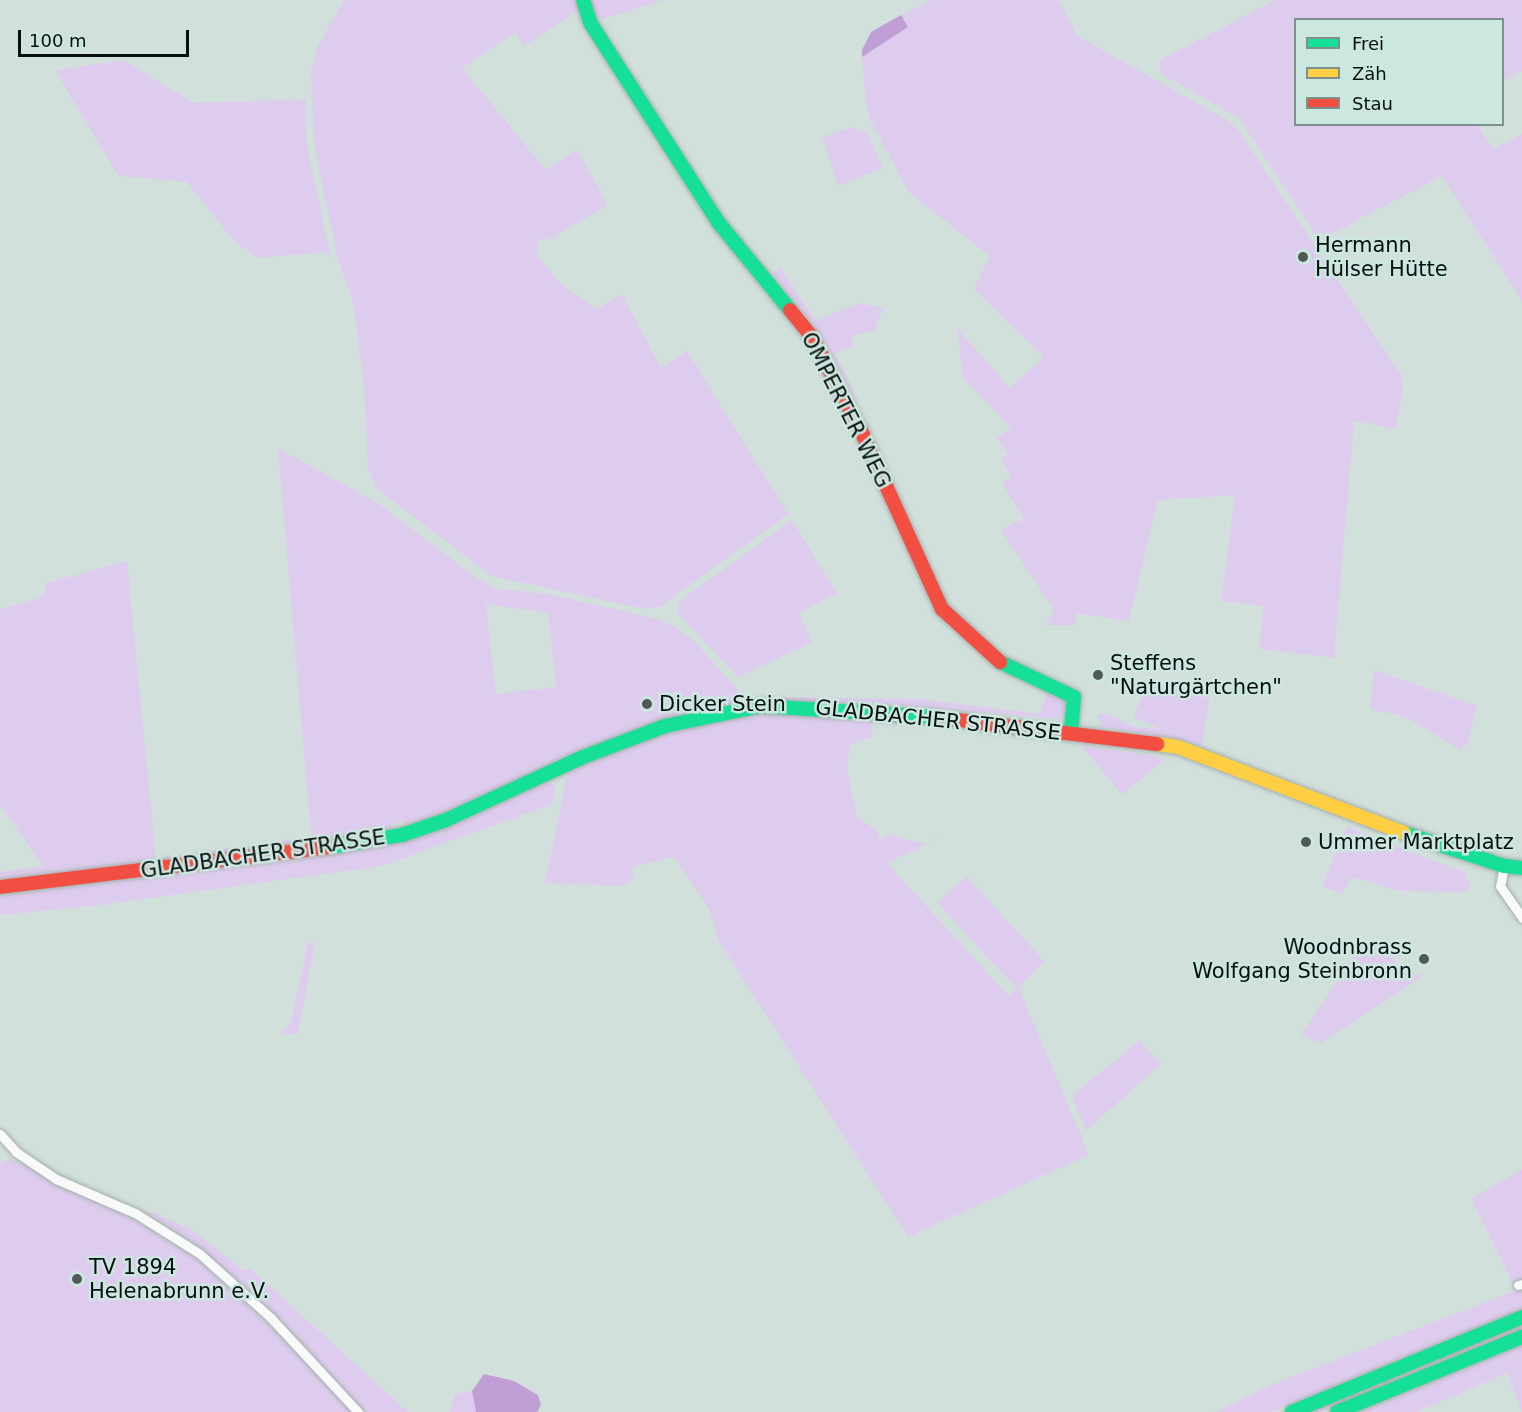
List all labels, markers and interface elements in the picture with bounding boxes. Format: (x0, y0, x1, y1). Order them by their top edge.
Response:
scale bar (21, 18, 192, 56)
legend (1294, 18, 1504, 126)
text: 100 m (29, 30, 87, 51)
text: Frei (1352, 33, 1384, 54)
text: Zäh (1352, 63, 1387, 84)
text: Stau (1352, 93, 1393, 114)
place label: Hermann Hülser Hütte (1315, 232, 1448, 282)
marker: Hermann Hülser Hütte (1296, 250, 1310, 264)
street label: OMPERTER WEG (796, 328, 896, 492)
place label: Steffens "Naturgärtchen" (1110, 650, 1282, 700)
marker: Steffens "Naturgärtchen" (1091, 668, 1105, 682)
place label: Dicker Stein (659, 691, 786, 717)
street label: GLADBACHER STRASSE (814, 695, 1062, 745)
marker: Dicker Stein (640, 697, 654, 711)
street label: GLADBACHER STRASSE (139, 824, 387, 884)
place label: Ummer Marktplatz (1318, 829, 1514, 855)
marker: Ummer Marktplatz (1299, 835, 1313, 849)
place label: Woodnbrass Wolfgang Steinbronn (1192, 934, 1412, 984)
marker: Woodnbrass Wolfgang Steinbronn (1417, 952, 1431, 966)
place label: TV 1894 Helenabrunn e.V. (89, 1254, 269, 1304)
marker: TV 1894 Helenabrunn e.V. (70, 1272, 84, 1286)

